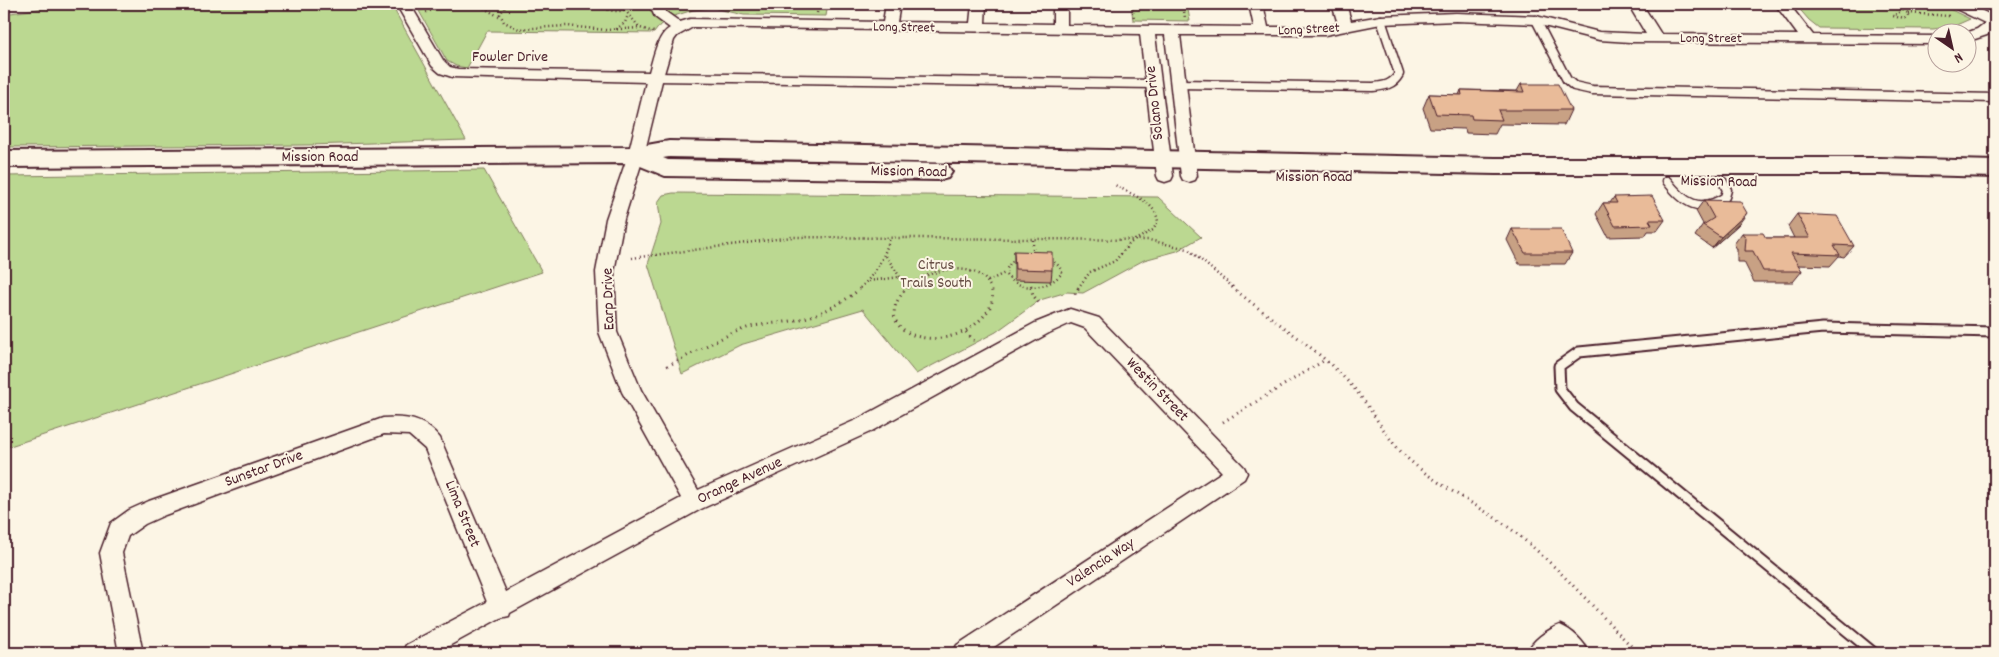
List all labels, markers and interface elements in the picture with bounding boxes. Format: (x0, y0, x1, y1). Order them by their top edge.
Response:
street label: Long Street (873, 17, 935, 39)
street label: Long Street (1278, 18, 1340, 42)
north arrow (1926, 22, 1976, 72)
street label: Long Street (1680, 29, 1742, 49)
street label: Fowler Drive (472, 46, 548, 69)
text: N (1950, 47, 1967, 67)
street label: Solano Drive (1140, 65, 1170, 141)
street label: Mission Road (282, 146, 358, 169)
street label: Mission Road (870, 160, 948, 184)
street label: Mission Road (1276, 166, 1352, 189)
street label: Mission Road (1680, 170, 1758, 194)
park label: Citrus Trails South (900, 254, 972, 295)
street label: Earp Drive (596, 267, 622, 331)
street label: Westin Street (1120, 353, 1194, 427)
street label: Sunstar Drive (222, 444, 306, 494)
street label: Orange Avenue (694, 451, 786, 511)
street label: Lima Street (438, 477, 486, 551)
street label: Valencia Way (1062, 532, 1140, 594)

